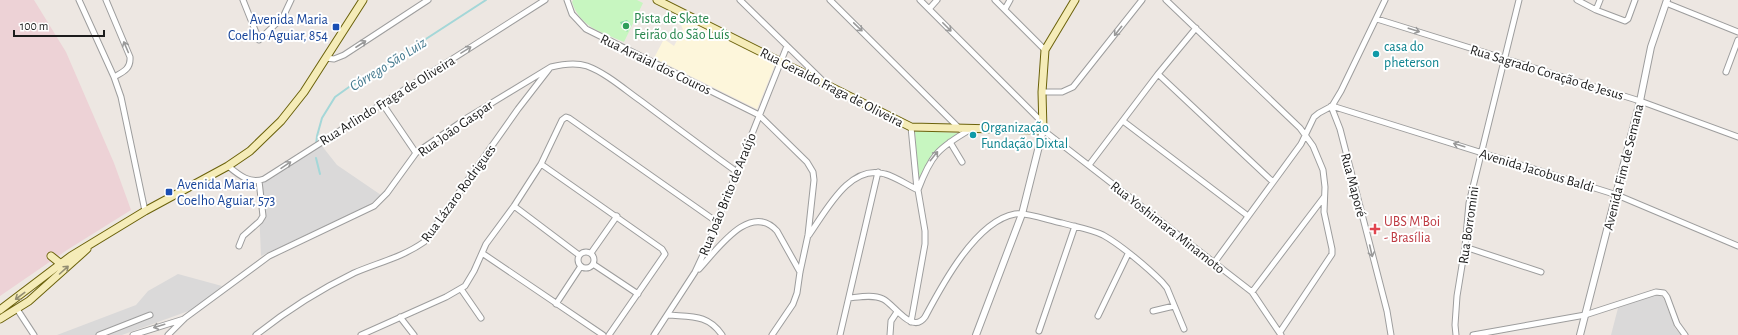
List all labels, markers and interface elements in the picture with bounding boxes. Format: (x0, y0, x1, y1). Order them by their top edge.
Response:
scale bar (14, 12, 104, 38)
place label: Pista de Skate Feirão do São Luís (634, 12, 729, 42)
place label: Avenida Maria Coelho Aguiar, 854 (228, 13, 329, 43)
text: 100 m (20, 20, 48, 32)
marker: Pista de Skate Feirão do São Luís (621, 21, 631, 31)
marker: Avenida Maria Coelho Aguiar, 854 (331, 22, 341, 32)
one-way arrow (853, 22, 863, 32)
one-way arrow (942, 22, 952, 32)
one-way arrow (1114, 25, 1122, 36)
one-way arrow (1408, 27, 1420, 35)
street label: Rua Arraial dos Couros (598, 32, 713, 98)
water label: Córrego São Luiz (347, 35, 429, 94)
one-way arrow (355, 40, 366, 48)
place label: casa do pheterson (1384, 40, 1439, 70)
one-way arrow (121, 42, 129, 54)
street label: Rua Sagrado Coração de Jesus (1468, 43, 1625, 103)
one-way arrow (460, 46, 471, 54)
street label: Rua Geraldo Fraga de Oliveira (758, 46, 906, 130)
marker: casa do pheterson (1371, 49, 1381, 59)
street label: Rua Arlindo Fraga de Oliveira (318, 53, 458, 148)
street label: Rua João Gaspar (416, 98, 496, 160)
street label: Avenida Fim de Semana (1601, 102, 1647, 232)
place label: Organização Fundação Dixtal (981, 121, 1068, 151)
marker: Organização Fundação Dixtal (968, 130, 978, 140)
street label: Rua João Brito de Araújo (697, 131, 759, 258)
one-way arrow (1453, 141, 1466, 148)
street label: Rua Lázaro Rodrigues (419, 142, 499, 245)
street label: Avenida Jacobus Baldi (1478, 147, 1596, 195)
one-way arrow (930, 150, 939, 161)
street label: Rua Maporé (1338, 152, 1368, 219)
one-way arrow (280, 161, 291, 169)
place label: Avenida Maria Coelho Aguiar, 573 (177, 178, 276, 208)
street label: Rua Yoshimara Minamoto (1108, 179, 1227, 277)
street label: Rua Borromini (1457, 185, 1481, 265)
marker: Avenida Maria Coelho Aguiar, 573 (164, 187, 174, 197)
place label: UBS M'Boi - Brasília (1384, 215, 1440, 245)
marker: UBS M'Boi - Brasília (1369, 223, 1381, 235)
one-way arrow (1368, 245, 1376, 258)
one-way arrow (59, 266, 70, 275)
one-way arrow (15, 291, 26, 300)
one-way arrow (152, 323, 165, 330)

